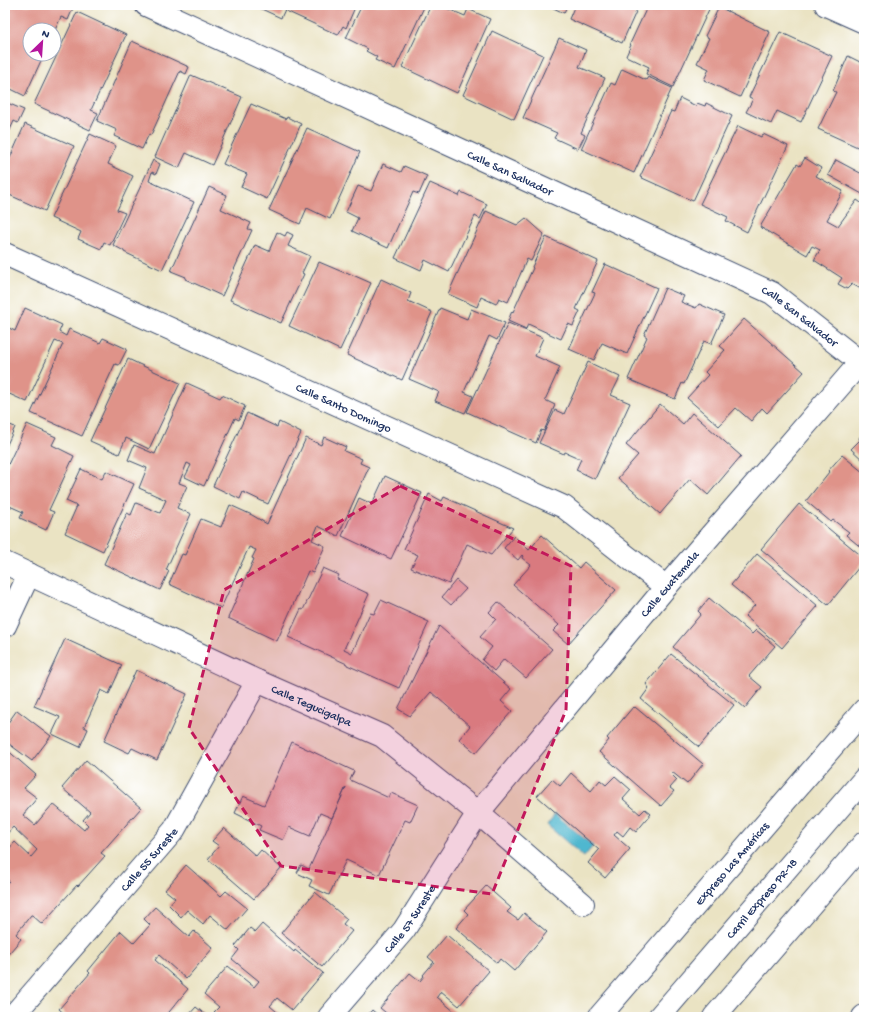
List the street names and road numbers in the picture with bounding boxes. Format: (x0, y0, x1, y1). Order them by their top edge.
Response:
street label: Calle San Salvador (464, 149, 556, 201)
street label: Calle San Salvador (759, 284, 841, 352)
street label: Calle Santo Domingo (293, 382, 393, 437)
street label: Calle Guatemala (639, 548, 703, 621)
street label: Calle Tegucigalpa (269, 683, 353, 731)
street label: Expreso Las Américas (693, 820, 773, 909)
street label: Calle 55 Sureste (119, 825, 182, 895)
street label: Carril Expreso PR-18 (725, 856, 802, 942)
street label: Calle 57 Sureste (382, 883, 440, 957)

